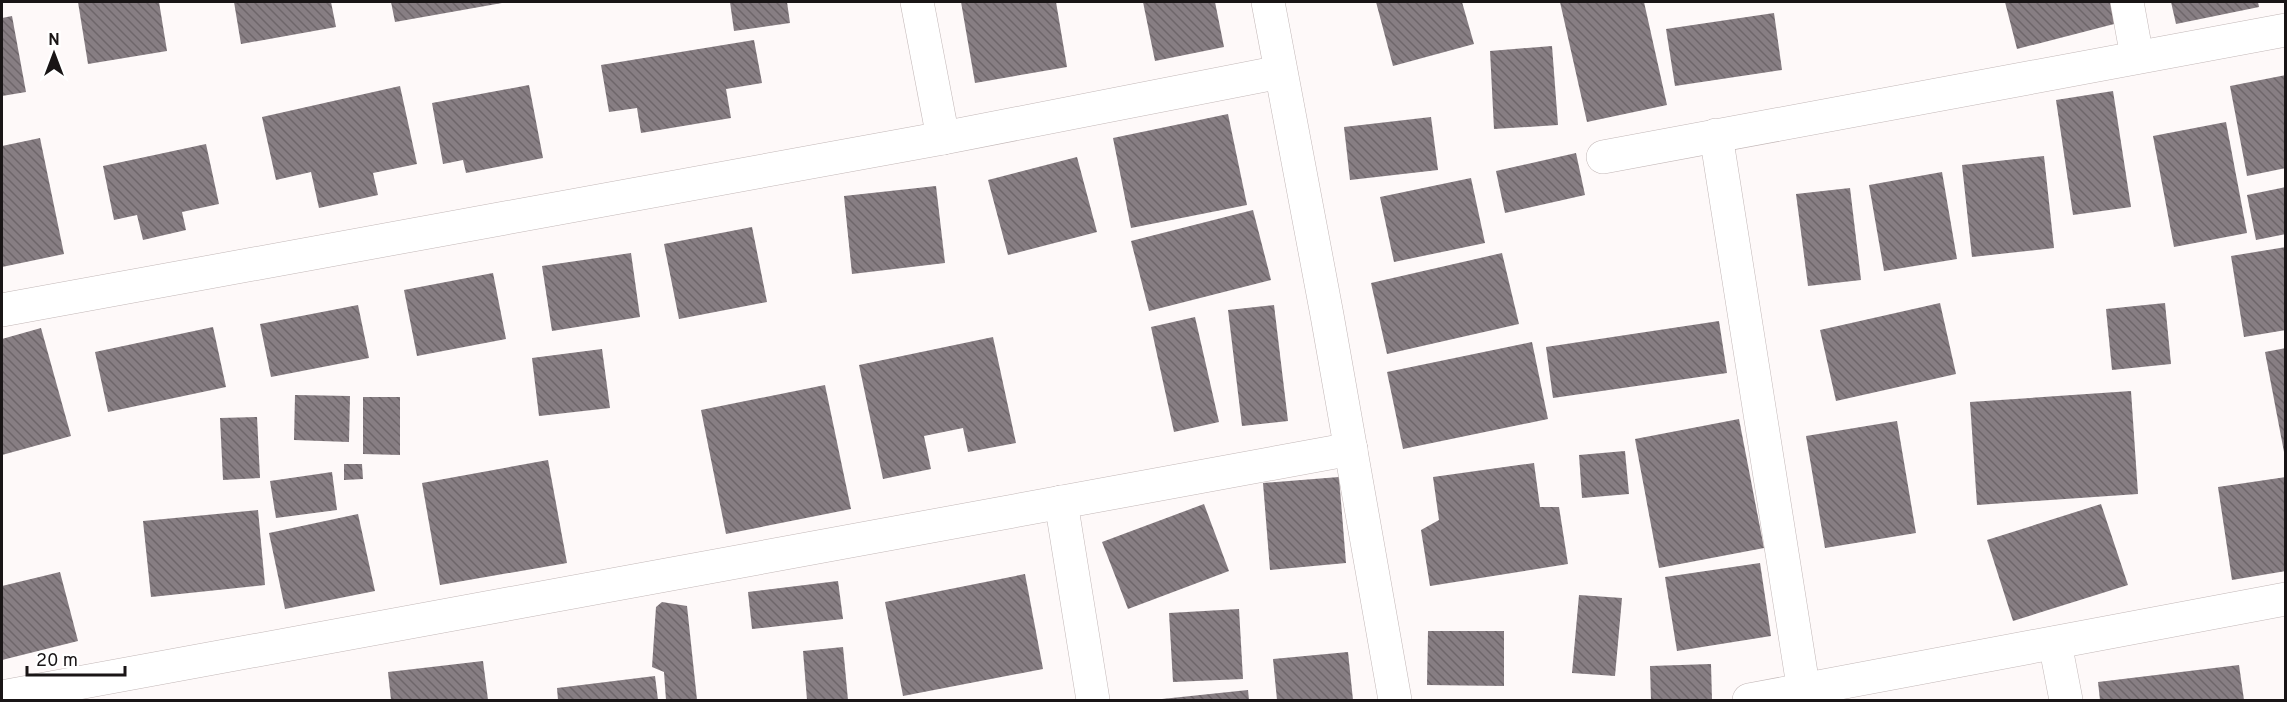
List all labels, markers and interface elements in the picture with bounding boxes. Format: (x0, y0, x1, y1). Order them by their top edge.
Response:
north arrow (24, 24, 84, 84)
text: N (48, 31, 60, 51)
scale bar (27, 639, 124, 677)
text: 20 m (36, 650, 78, 673)

